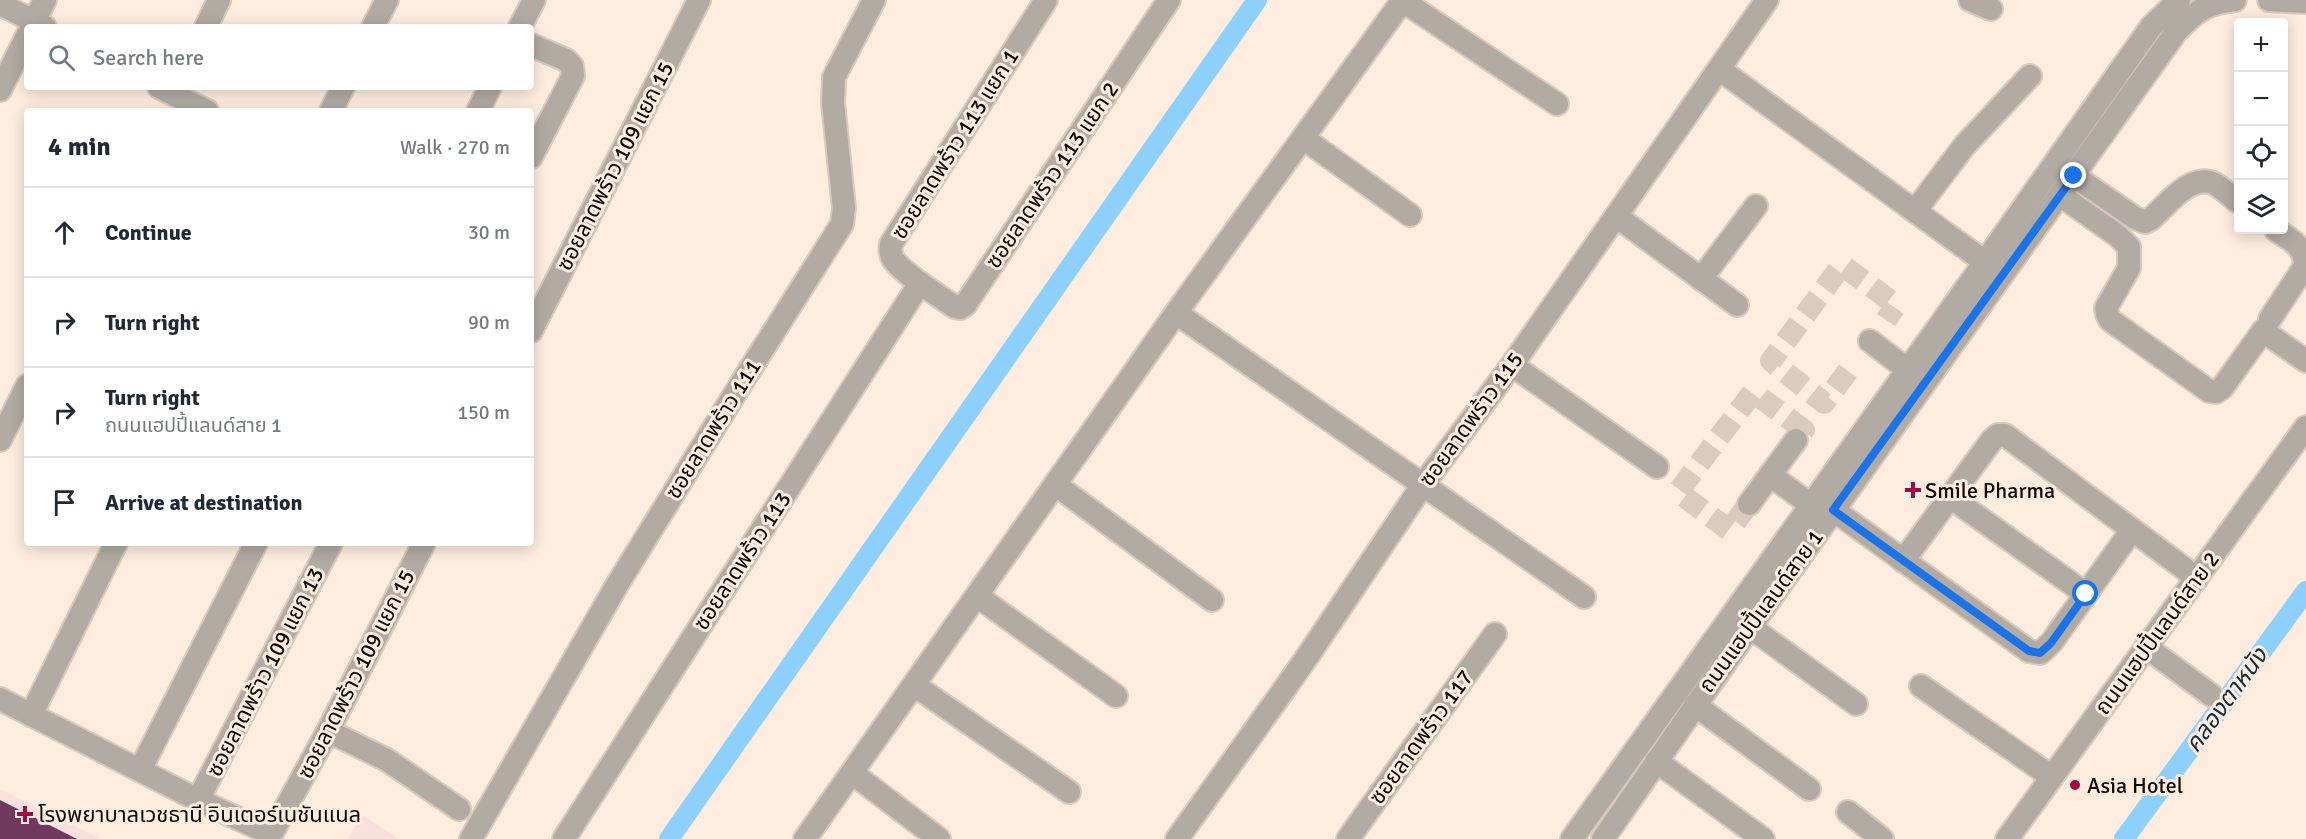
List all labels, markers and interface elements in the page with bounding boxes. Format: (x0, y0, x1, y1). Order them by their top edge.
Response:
map controls (2234, 18, 2288, 234)
button: + (2234, 18, 2288, 72)
search box (24, 24, 534, 90)
icon: search (45, 41, 78, 74)
text: Search here (93, 44, 204, 71)
street label: ซอยลาดพร้าว 113 แยก 1 (886, 44, 1024, 244)
street label: ซอยลาดพร้าว 109 แยก 15 (551, 57, 679, 275)
button: − (2234, 72, 2288, 126)
street label: ซอยลาดพร้าว 113 แยก 2 (980, 77, 1124, 273)
button: locate (2234, 126, 2288, 180)
text: 4 min (48, 131, 111, 163)
text: Walk · 270 m (400, 135, 510, 160)
route end (2060, 162, 2086, 188)
button: layers (2234, 180, 2288, 234)
icon: ahead (48, 216, 81, 249)
text: Continue (105, 219, 192, 246)
text: 30 m (468, 220, 510, 245)
icon: right (48, 306, 81, 339)
text: Turn right (105, 309, 200, 336)
text: 90 m (468, 310, 510, 335)
street label: ซอยลาดพร้าว 115 (1413, 347, 1529, 491)
street label: ซอยลาดพร้าว 111 (659, 354, 767, 504)
text: Turn right (105, 384, 200, 411)
icon: right (48, 396, 81, 429)
text: 150 m (457, 400, 510, 425)
text: ถนนแฮปปี้แลนด์สาย 1 (105, 413, 282, 438)
place label: Smile Pharma (1925, 477, 2055, 504)
marker: Smile Pharma (1906, 483, 1920, 497)
icon: arrive (48, 486, 81, 519)
street label: ซอยลาดพร้าว 113 (687, 487, 797, 635)
text: Arrive at destination (105, 489, 302, 516)
street label: ถนนแฮปปี้แลนด์สาย 1 (1691, 523, 1829, 698)
street label: ถนนแฮปปี้แลนด์สาย 2 (2087, 545, 2225, 720)
street label: ซอยลาดพร้าว 109 แยก 13 (201, 563, 329, 781)
street label: ซอยลาดพร้าว 109 แยก 15 (292, 565, 420, 783)
route start (2072, 580, 2098, 606)
water label: คลองตาหนัง (2178, 641, 2275, 758)
street label: ซอยลาดพร้าว 117 (1363, 665, 1479, 809)
place label: Asia Hotel (2087, 772, 2183, 799)
marker: Asia Hotel (2068, 778, 2082, 792)
place label: โรงพยาบาลเวชธานี อินเตอร์เนชันแนล (38, 801, 361, 828)
marker: โรงพยาบาลเวชธานี อินเตอร์เนชันแนล (16, 805, 34, 823)

